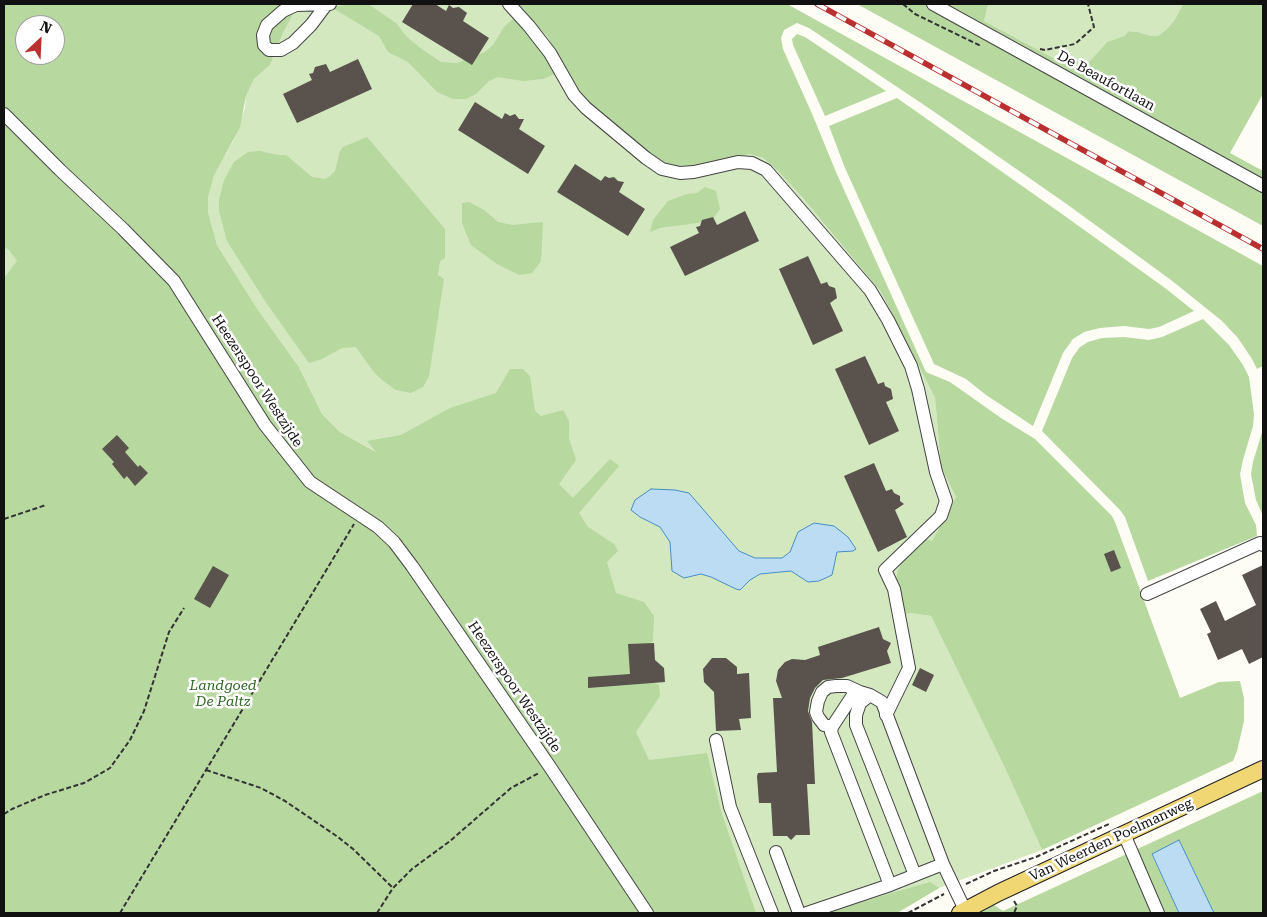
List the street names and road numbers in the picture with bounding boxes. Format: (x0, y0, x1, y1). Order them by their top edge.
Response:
street label: De Beaufortlaan (1054, 47, 1158, 115)
street label: Heezerspoor Westzijde (208, 312, 306, 450)
street label: Heezerspoor Westzijde (464, 618, 564, 756)
street label: Van Weerden Poelmanweg (1027, 795, 1195, 885)

